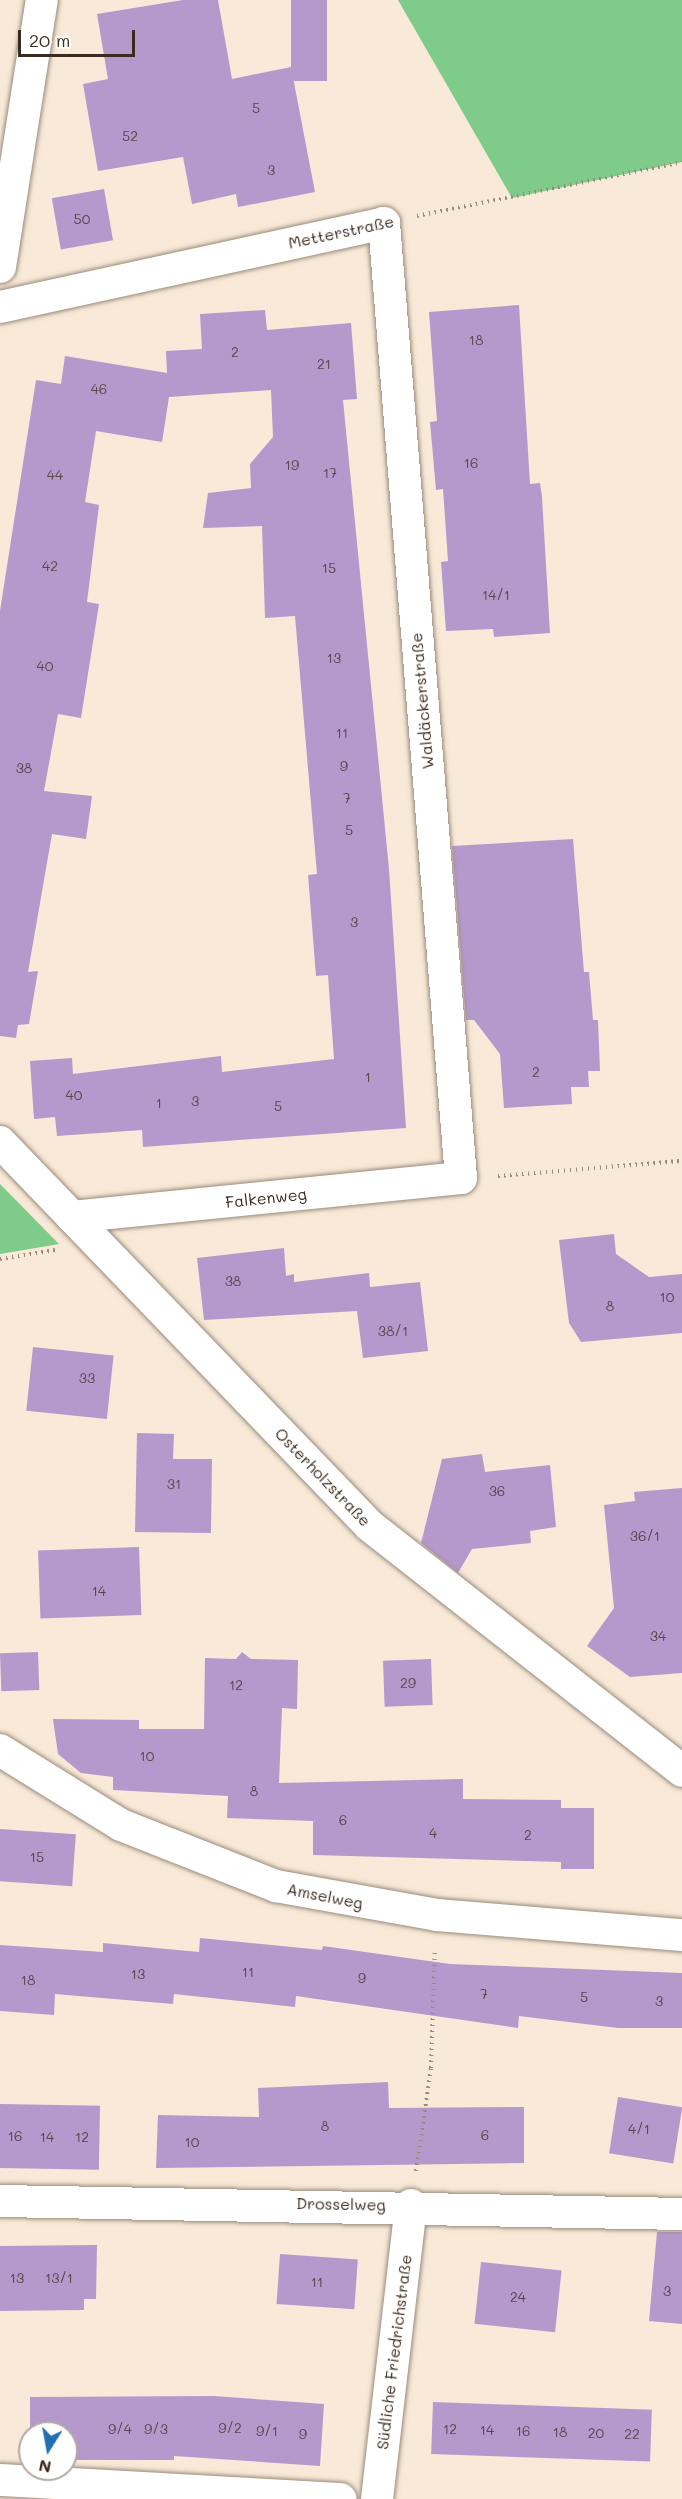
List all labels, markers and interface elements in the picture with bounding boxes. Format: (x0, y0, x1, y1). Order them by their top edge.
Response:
scale bar (21, 18, 138, 56)
text: 20 m (29, 28, 70, 52)
house number: 5 (252, 100, 260, 116)
house number: 52 (122, 128, 138, 144)
house number: 3 (267, 162, 275, 178)
house number: 50 (74, 211, 90, 227)
street label: Metterstraße (286, 211, 396, 253)
house number: 18 (469, 332, 483, 348)
house number: 2 (231, 344, 239, 360)
house number: 21 (317, 356, 331, 372)
house number: 46 (91, 381, 107, 397)
house number: 16 (464, 455, 478, 471)
house number: 19 (285, 457, 299, 473)
house number: 17 (323, 465, 337, 481)
house number: 44 (47, 467, 63, 483)
house number: 42 (42, 558, 58, 574)
house number: 15 (322, 560, 336, 576)
house number: 14/1 (482, 587, 510, 603)
street label: Waldäckerstraße (406, 632, 438, 770)
house number: 13 (327, 650, 341, 666)
house number: 40 (37, 658, 53, 674)
house number: 11 (336, 725, 348, 741)
house number: 9 (340, 758, 348, 774)
house number: 38 (16, 760, 32, 776)
house number: 7 (343, 790, 351, 806)
house number: 5 (345, 822, 353, 838)
house number: 3 (350, 914, 358, 930)
house number: 2 (532, 1064, 540, 1080)
house number: 1 (365, 1069, 371, 1085)
house number: 40 (66, 1087, 82, 1103)
house number: 3 (191, 1093, 199, 1109)
house number: 1 (156, 1095, 162, 1111)
house number: 5 (274, 1098, 282, 1114)
street label: Falkenweg (224, 1184, 308, 1212)
house number: 38 (225, 1273, 241, 1289)
house number: 10 (660, 1289, 674, 1305)
house number: 8 (606, 1298, 614, 1314)
house number: 38/1 (378, 1323, 408, 1339)
house number: 33 (79, 1370, 95, 1386)
street label: Osterholzstraße (271, 1424, 375, 1530)
house number: 31 (167, 1476, 181, 1492)
house number: 36 (489, 1483, 505, 1499)
house number: 36/1 (630, 1528, 660, 1544)
house number: 14 (92, 1583, 106, 1599)
house number: 34 (650, 1628, 666, 1644)
house number: 29 (400, 1675, 416, 1691)
house number: 12 (229, 1677, 243, 1693)
house number: 10 (140, 1748, 154, 1764)
house number: 8 (250, 1783, 258, 1799)
house number: 6 (339, 1812, 347, 1828)
house number: 4 (429, 1825, 437, 1841)
house number: 2 (524, 1827, 532, 1843)
house number: 15 (30, 1849, 44, 1865)
street label: Amselweg (285, 1879, 365, 1913)
house number: 11 (242, 1964, 254, 1980)
house number: 13 (131, 1966, 145, 1982)
house number: 9 (358, 1970, 366, 1986)
house number: 18 (21, 1972, 35, 1988)
house number: 7 (480, 1986, 488, 2002)
house number: 5 (580, 1989, 588, 2005)
house number: 3 (655, 1993, 663, 2009)
house number: 8 (321, 2118, 329, 2134)
house number: 4/1 (628, 2121, 650, 2137)
house number: 6 (481, 2127, 489, 2143)
house number: 16 (8, 2128, 22, 2144)
house number: 14 (40, 2129, 54, 2145)
house number: 12 (75, 2129, 89, 2145)
house number: 10 (185, 2134, 199, 2150)
street label: Drosselweg (296, 2194, 386, 2214)
street label: Südliche Friedrichstraße (373, 2253, 415, 2451)
house number: 13 (10, 2270, 24, 2286)
house number: 13/1 (45, 2270, 73, 2286)
house number: 11 (311, 2274, 323, 2290)
house number: 3 (663, 2283, 671, 2299)
house number: 24 (510, 2289, 526, 2305)
house number: 9/2 (218, 2420, 242, 2436)
north arrow (18, 2421, 78, 2481)
house number: 9/4 (108, 2421, 132, 2437)
house number: 9/3 (144, 2421, 168, 2437)
house number: 12 (443, 2421, 457, 2437)
house number: 14 (480, 2422, 494, 2438)
house number: 9/1 (256, 2423, 278, 2439)
house number: 16 (516, 2423, 530, 2439)
house number: 18 (553, 2424, 567, 2440)
house number: 20 (588, 2425, 604, 2441)
house number: 9 (299, 2426, 307, 2442)
house number: 22 (624, 2426, 640, 2442)
text: N (37, 2456, 53, 2479)

